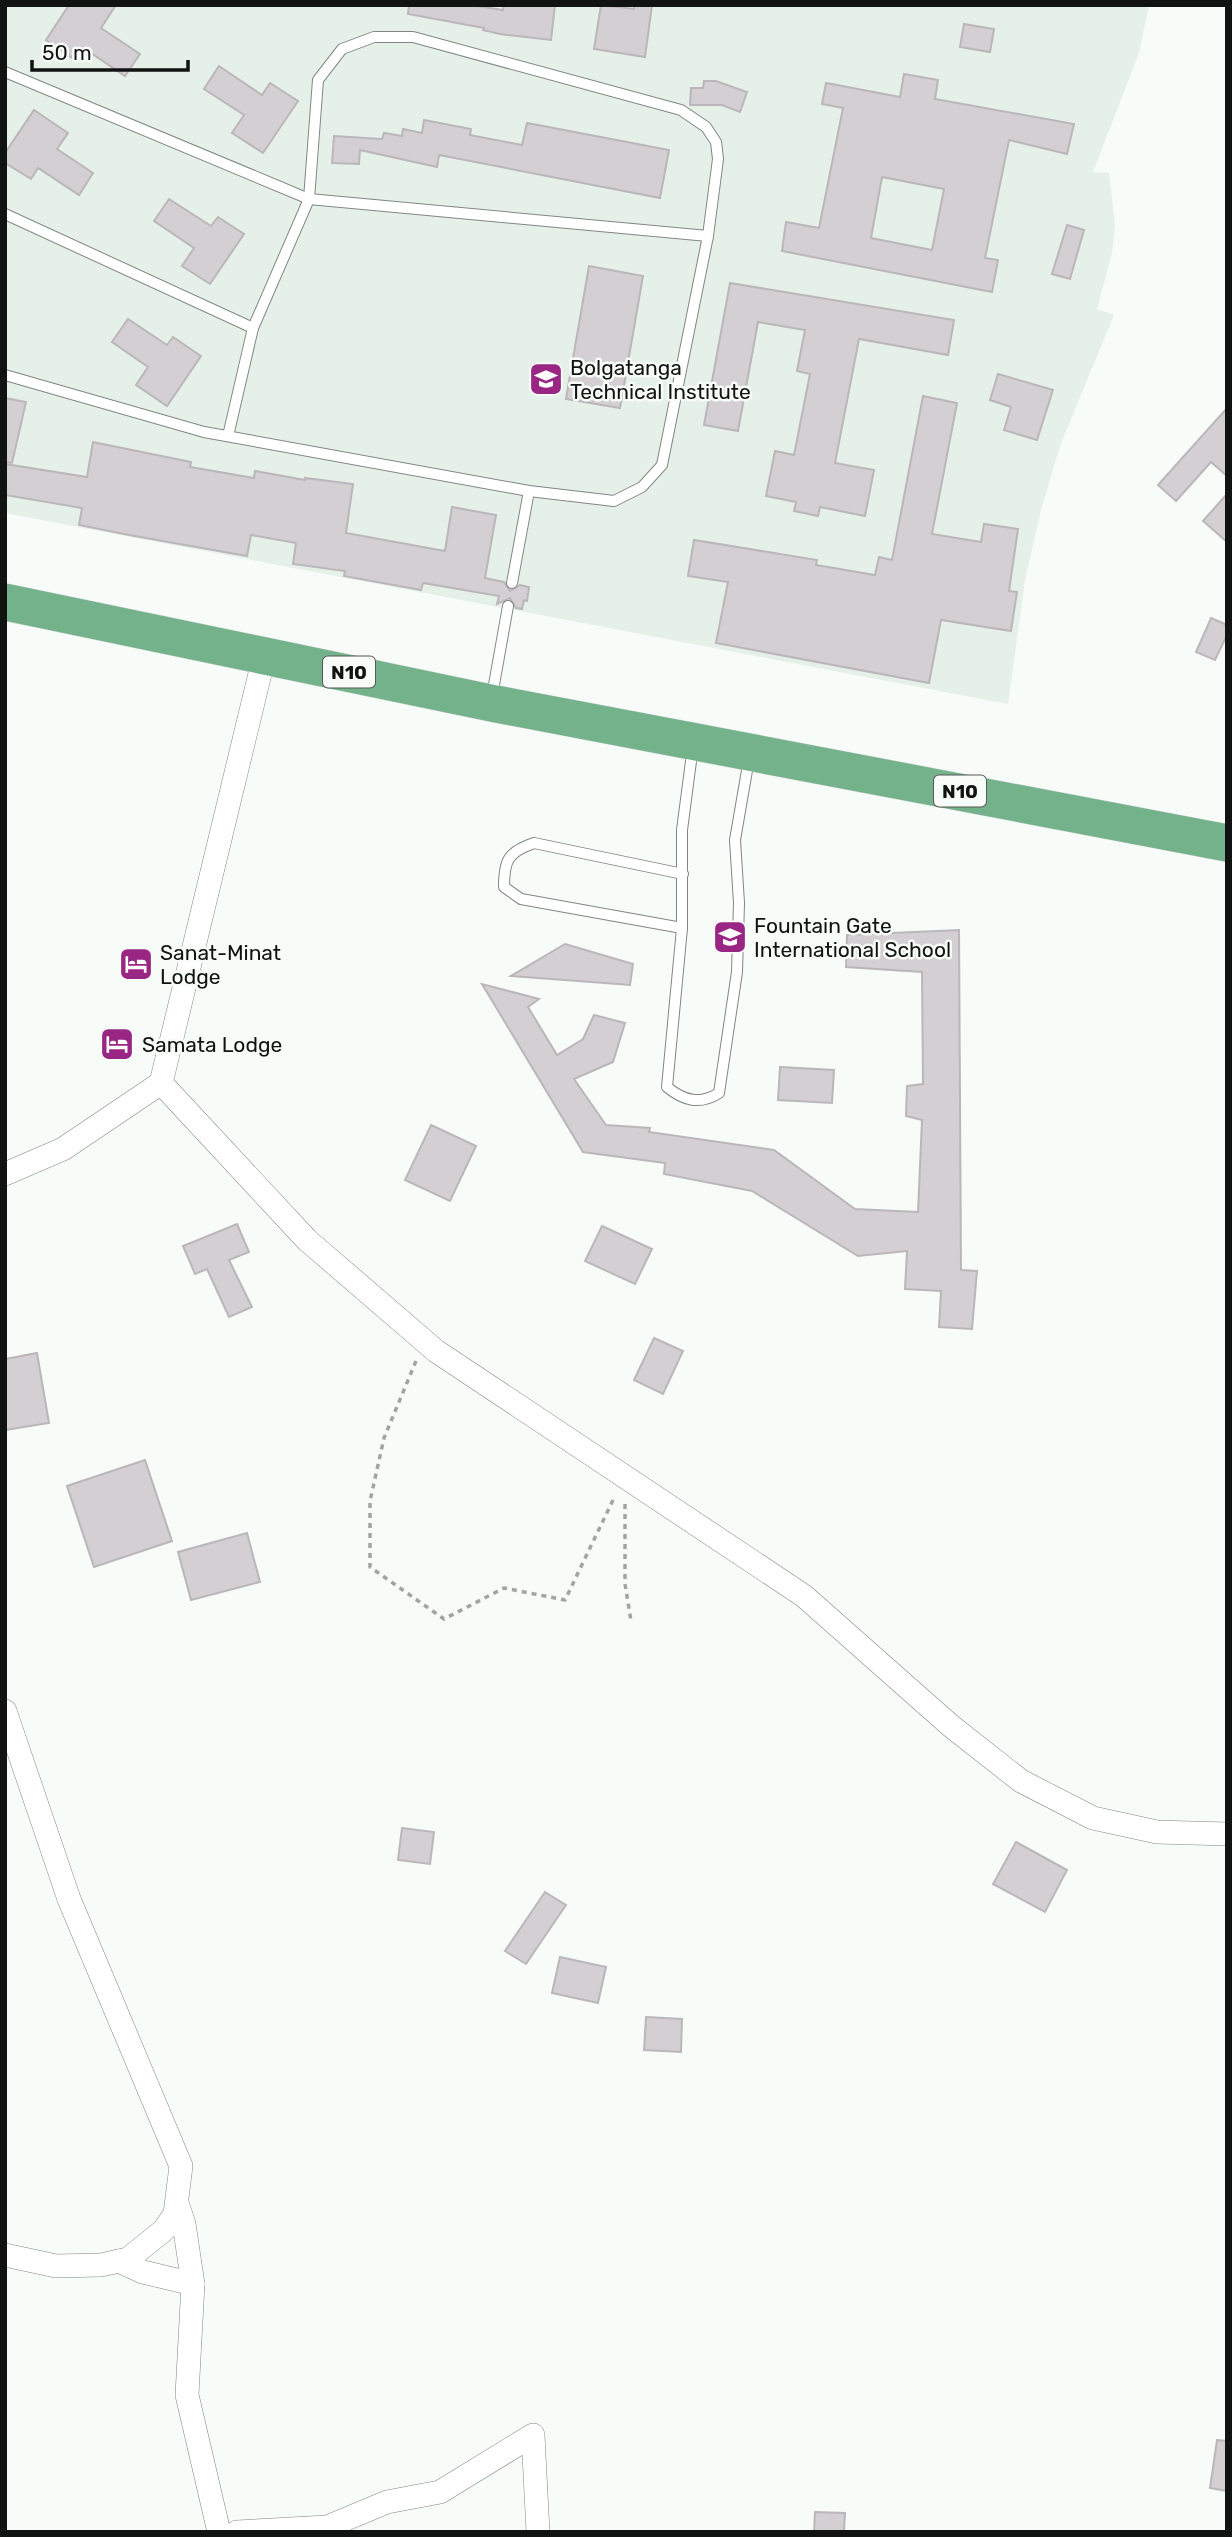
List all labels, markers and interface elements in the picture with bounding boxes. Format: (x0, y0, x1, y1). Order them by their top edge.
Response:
scale bar (32, 28, 187, 72)
text: 50 m (42, 40, 92, 65)
place label: Bolgatanga Technical Institute (570, 355, 751, 404)
school or university icon: Bolgatanga Technical Institute (527, 360, 565, 398)
road number: N10 (323, 656, 375, 688)
road number: N10 (934, 776, 986, 806)
place label: Fountain Gate International School (754, 913, 951, 962)
school or university icon: Fountain Gate International School (711, 918, 749, 956)
place label: Sanat-Minat Lodge (160, 940, 281, 989)
hotel icon: Sanat-Minat Lodge (117, 945, 155, 983)
hotel icon: Samata Lodge (98, 1025, 136, 1063)
place label: Samata Lodge (142, 1032, 282, 1057)

